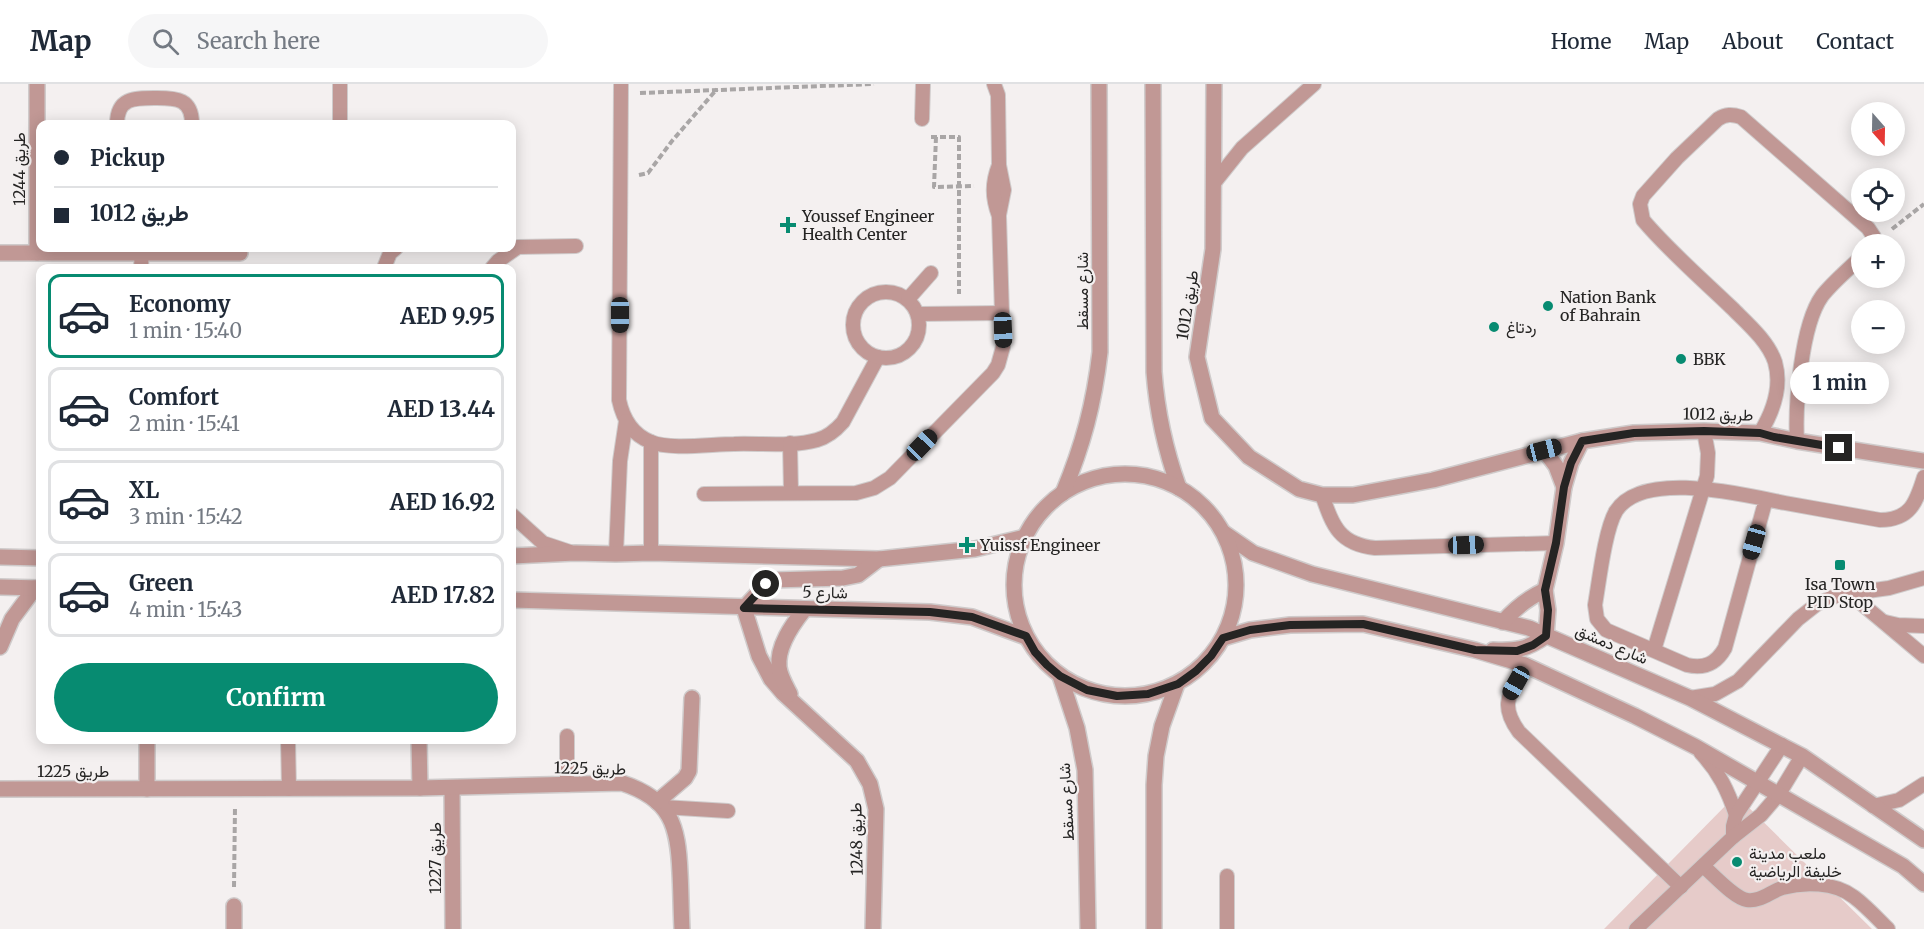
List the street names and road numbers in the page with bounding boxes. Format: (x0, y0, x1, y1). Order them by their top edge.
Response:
street label: طريق 1244 (9, 132, 30, 206)
street label: شارع مسقط (1072, 252, 1094, 330)
street label: طريق 1012 (1172, 269, 1203, 342)
street label: طريق 1012 (1683, 403, 1753, 426)
street label: شارع 5 (802, 582, 848, 604)
street label: شارع دمشق (1572, 620, 1651, 670)
street label: طريق 1225 (554, 757, 626, 780)
street label: طريق 1225 (37, 761, 109, 782)
street label: شارع مسقط (1054, 762, 1080, 842)
street label: طريق 1248 (845, 802, 868, 876)
street label: طريق 1227 (425, 822, 446, 894)

